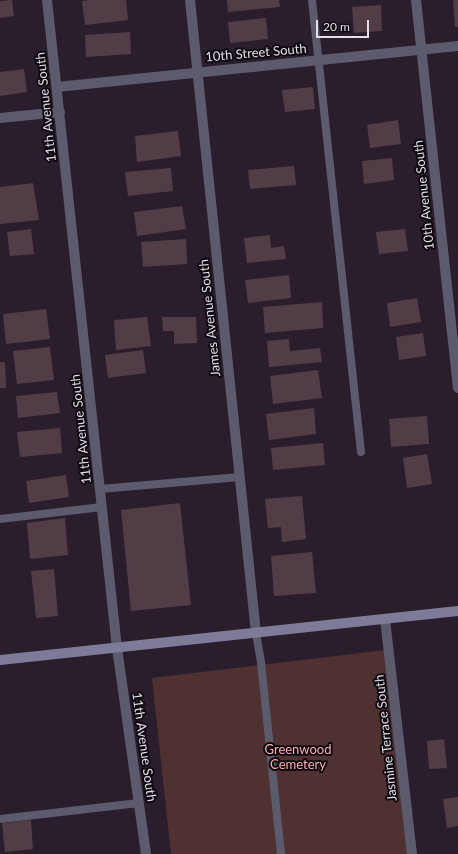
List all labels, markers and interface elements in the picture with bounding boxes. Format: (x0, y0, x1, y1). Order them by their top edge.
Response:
scale bar (318, 12, 371, 38)
text: 20 m (323, 19, 350, 34)
street label: 10th Street South (205, 41, 307, 65)
street label: 11th Avenue South (32, 51, 60, 163)
street label: 10th Avenue South (410, 139, 438, 251)
street label: James Avenue South (196, 258, 224, 378)
street label: 11th Avenue South (67, 373, 95, 485)
street label: Jasmine Terrace South (372, 674, 400, 802)
street label: 11th Avenue South (129, 691, 159, 803)
park label: Greenwood Cemetery (265, 742, 331, 773)

